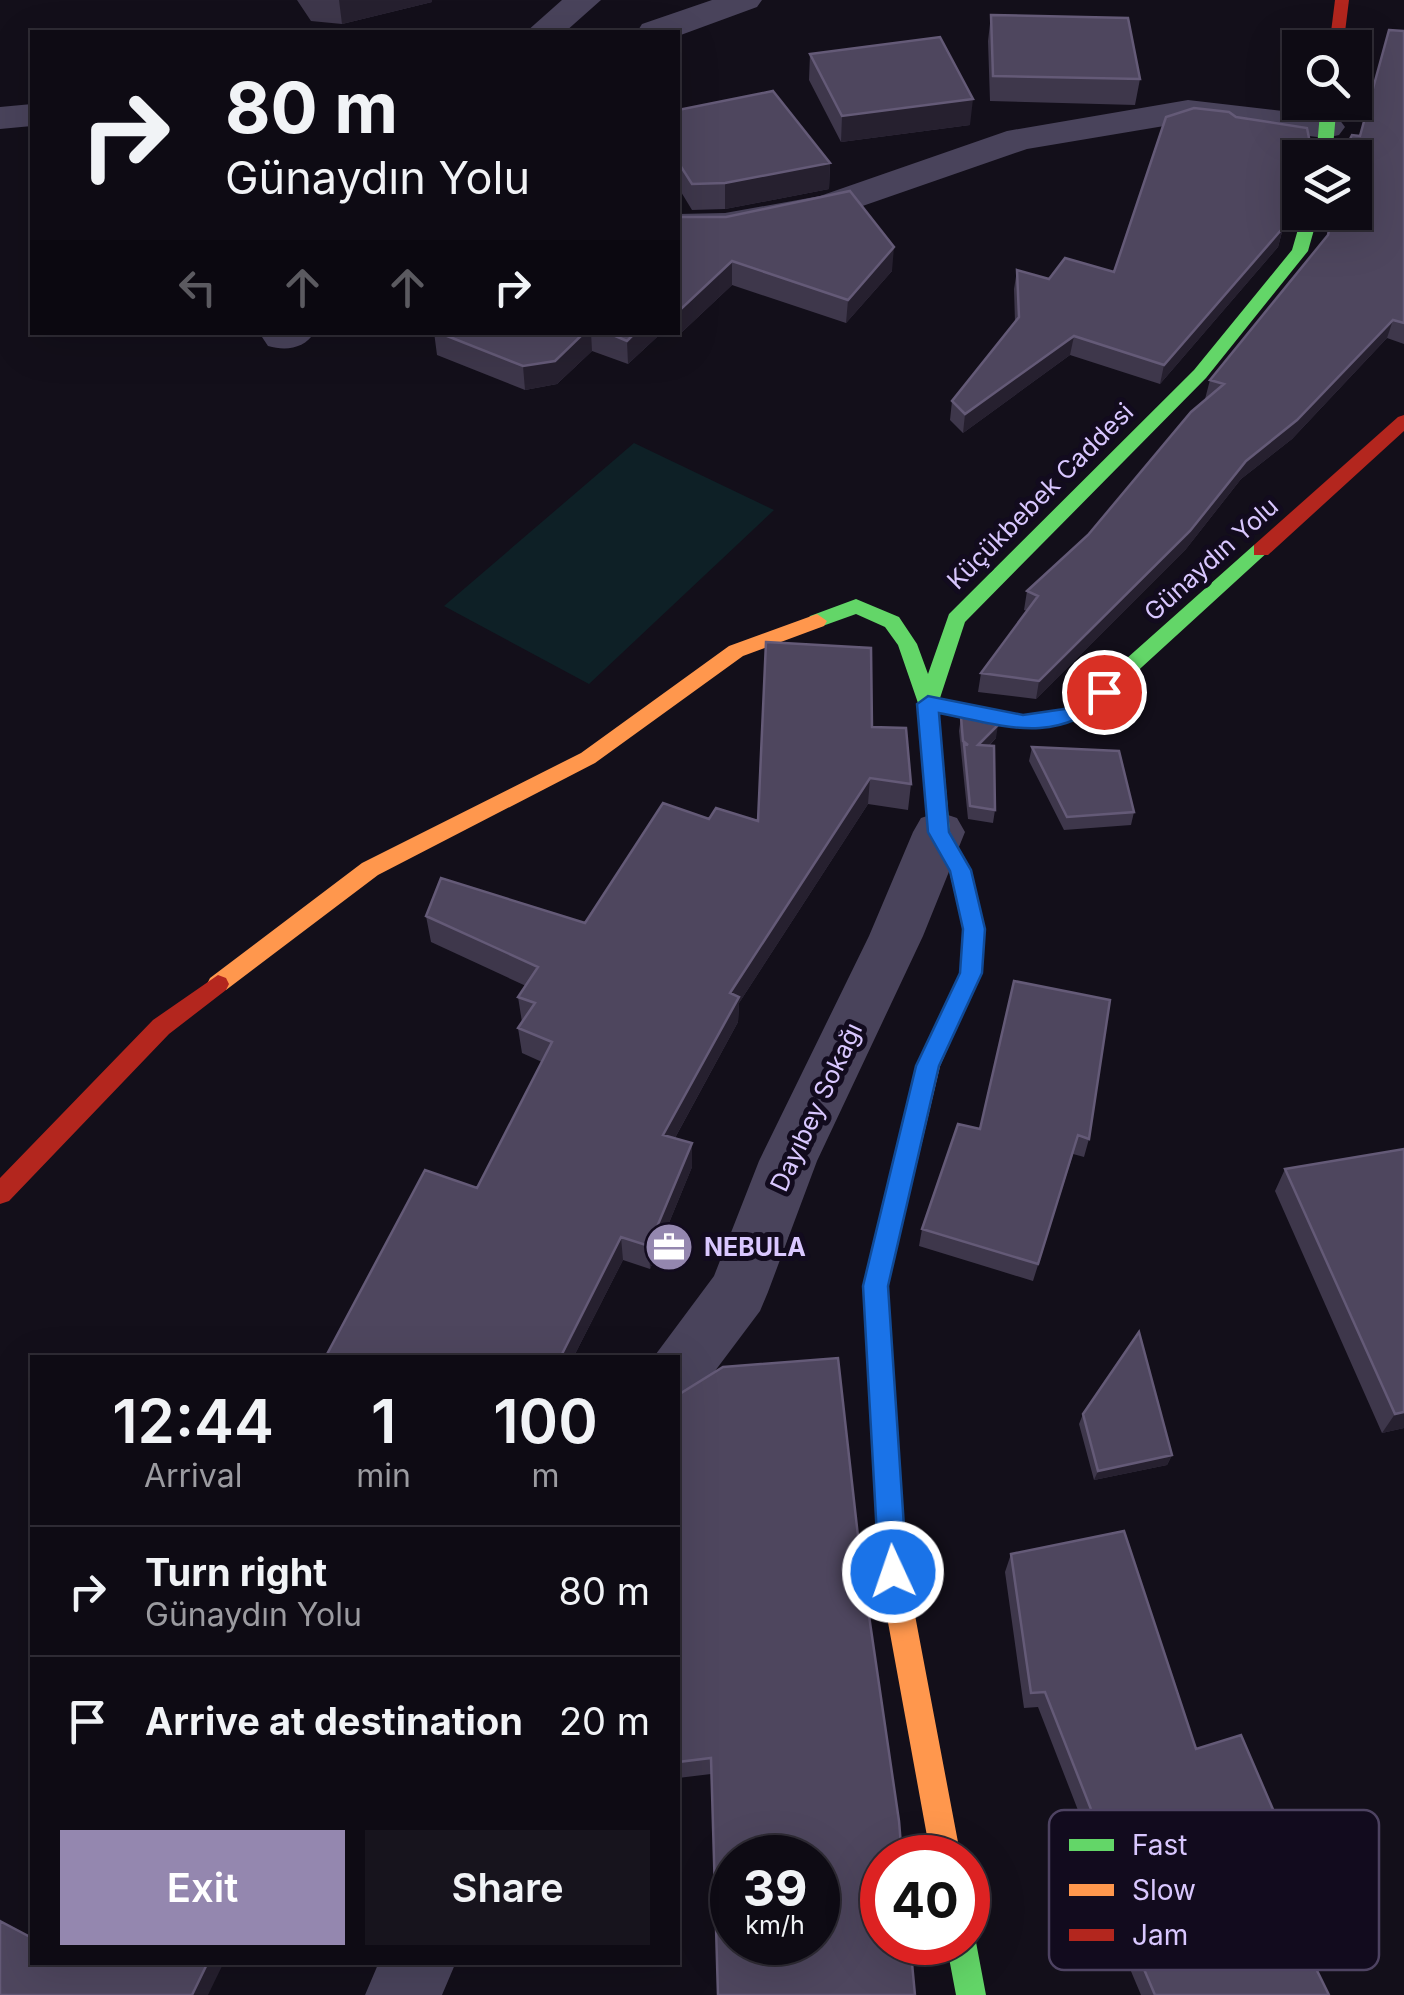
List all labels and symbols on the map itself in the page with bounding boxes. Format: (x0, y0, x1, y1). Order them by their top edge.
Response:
street label: Küçükbebek Caddesi (941, 397, 1139, 595)
street label: Günaydın Yolu (1138, 491, 1284, 627)
pin (1062, 650, 1147, 735)
street label: Dayıbey Sokağı (764, 1018, 868, 1196)
office icon: NEBULA (643, 1221, 695, 1273)
place label: NEBULA (704, 1232, 806, 1262)
position arrow (841, 1520, 945, 1624)
legend (1049, 1810, 1379, 1970)
text: Fast (1132, 1828, 1188, 1862)
speed limit sign: 40 (860, 1835, 990, 1965)
text: Slow (1132, 1873, 1196, 1907)
text: Jam (1132, 1918, 1188, 1952)

